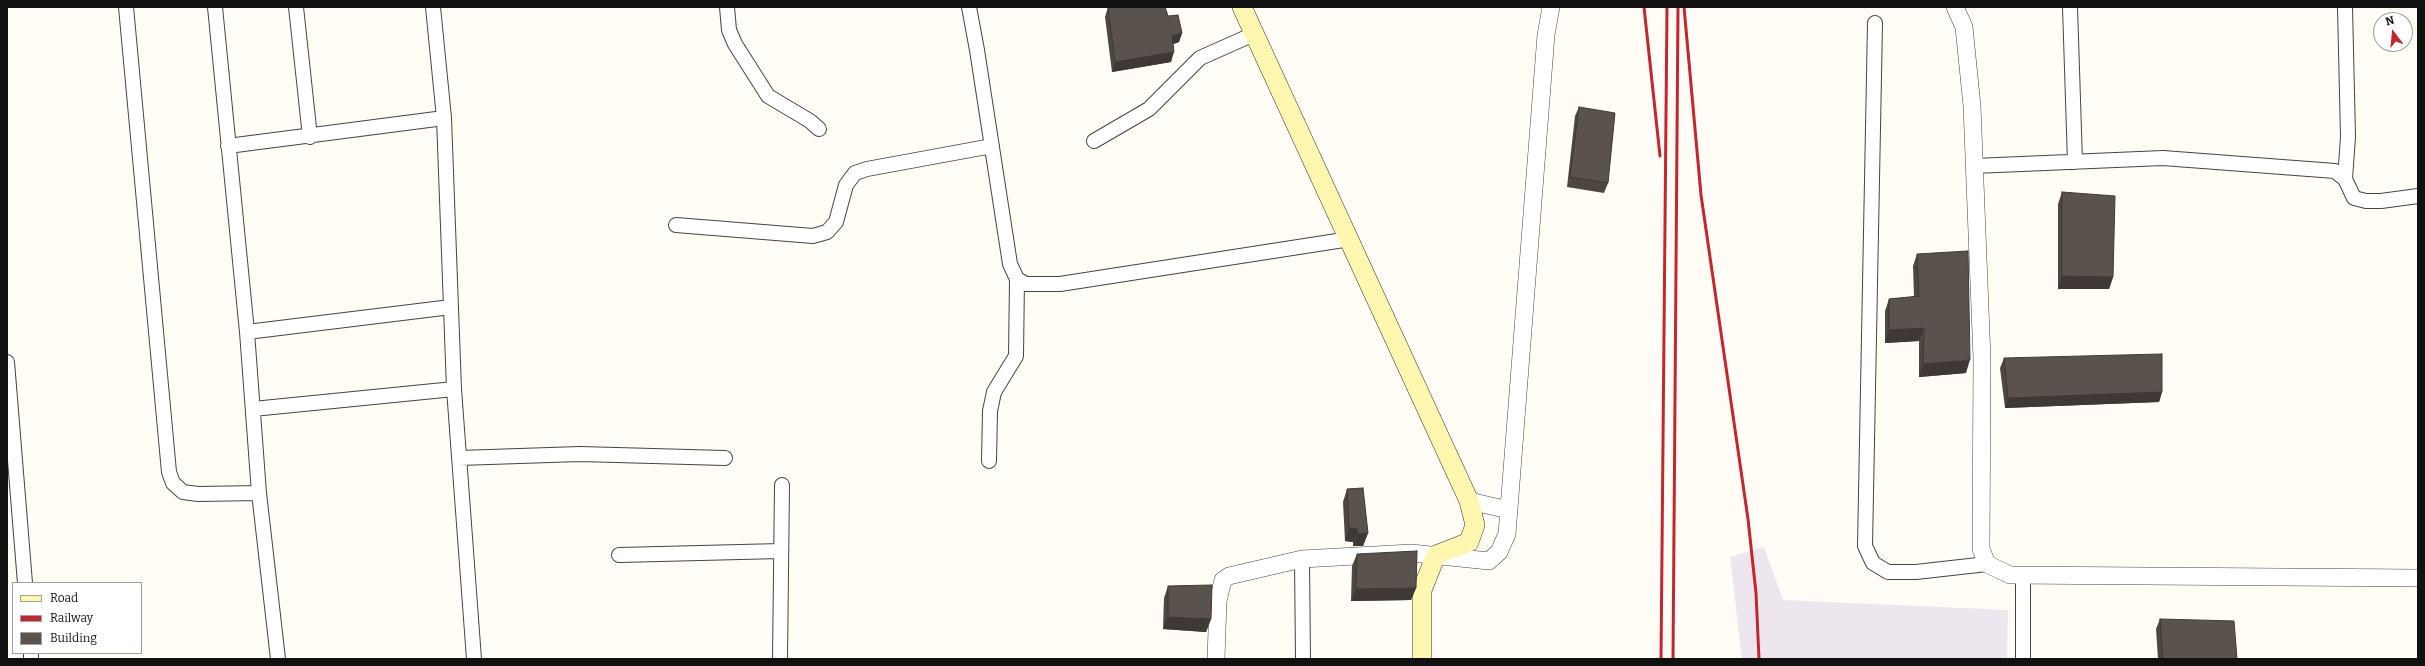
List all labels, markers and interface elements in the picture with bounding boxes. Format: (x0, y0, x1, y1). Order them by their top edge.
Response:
north arrow (2373, 12, 2413, 52)
text: N (2384, 14, 2396, 28)
legend (12, 582, 142, 654)
text: Road (50, 591, 78, 605)
text: Railway (50, 611, 93, 625)
text: Building (50, 631, 97, 645)

